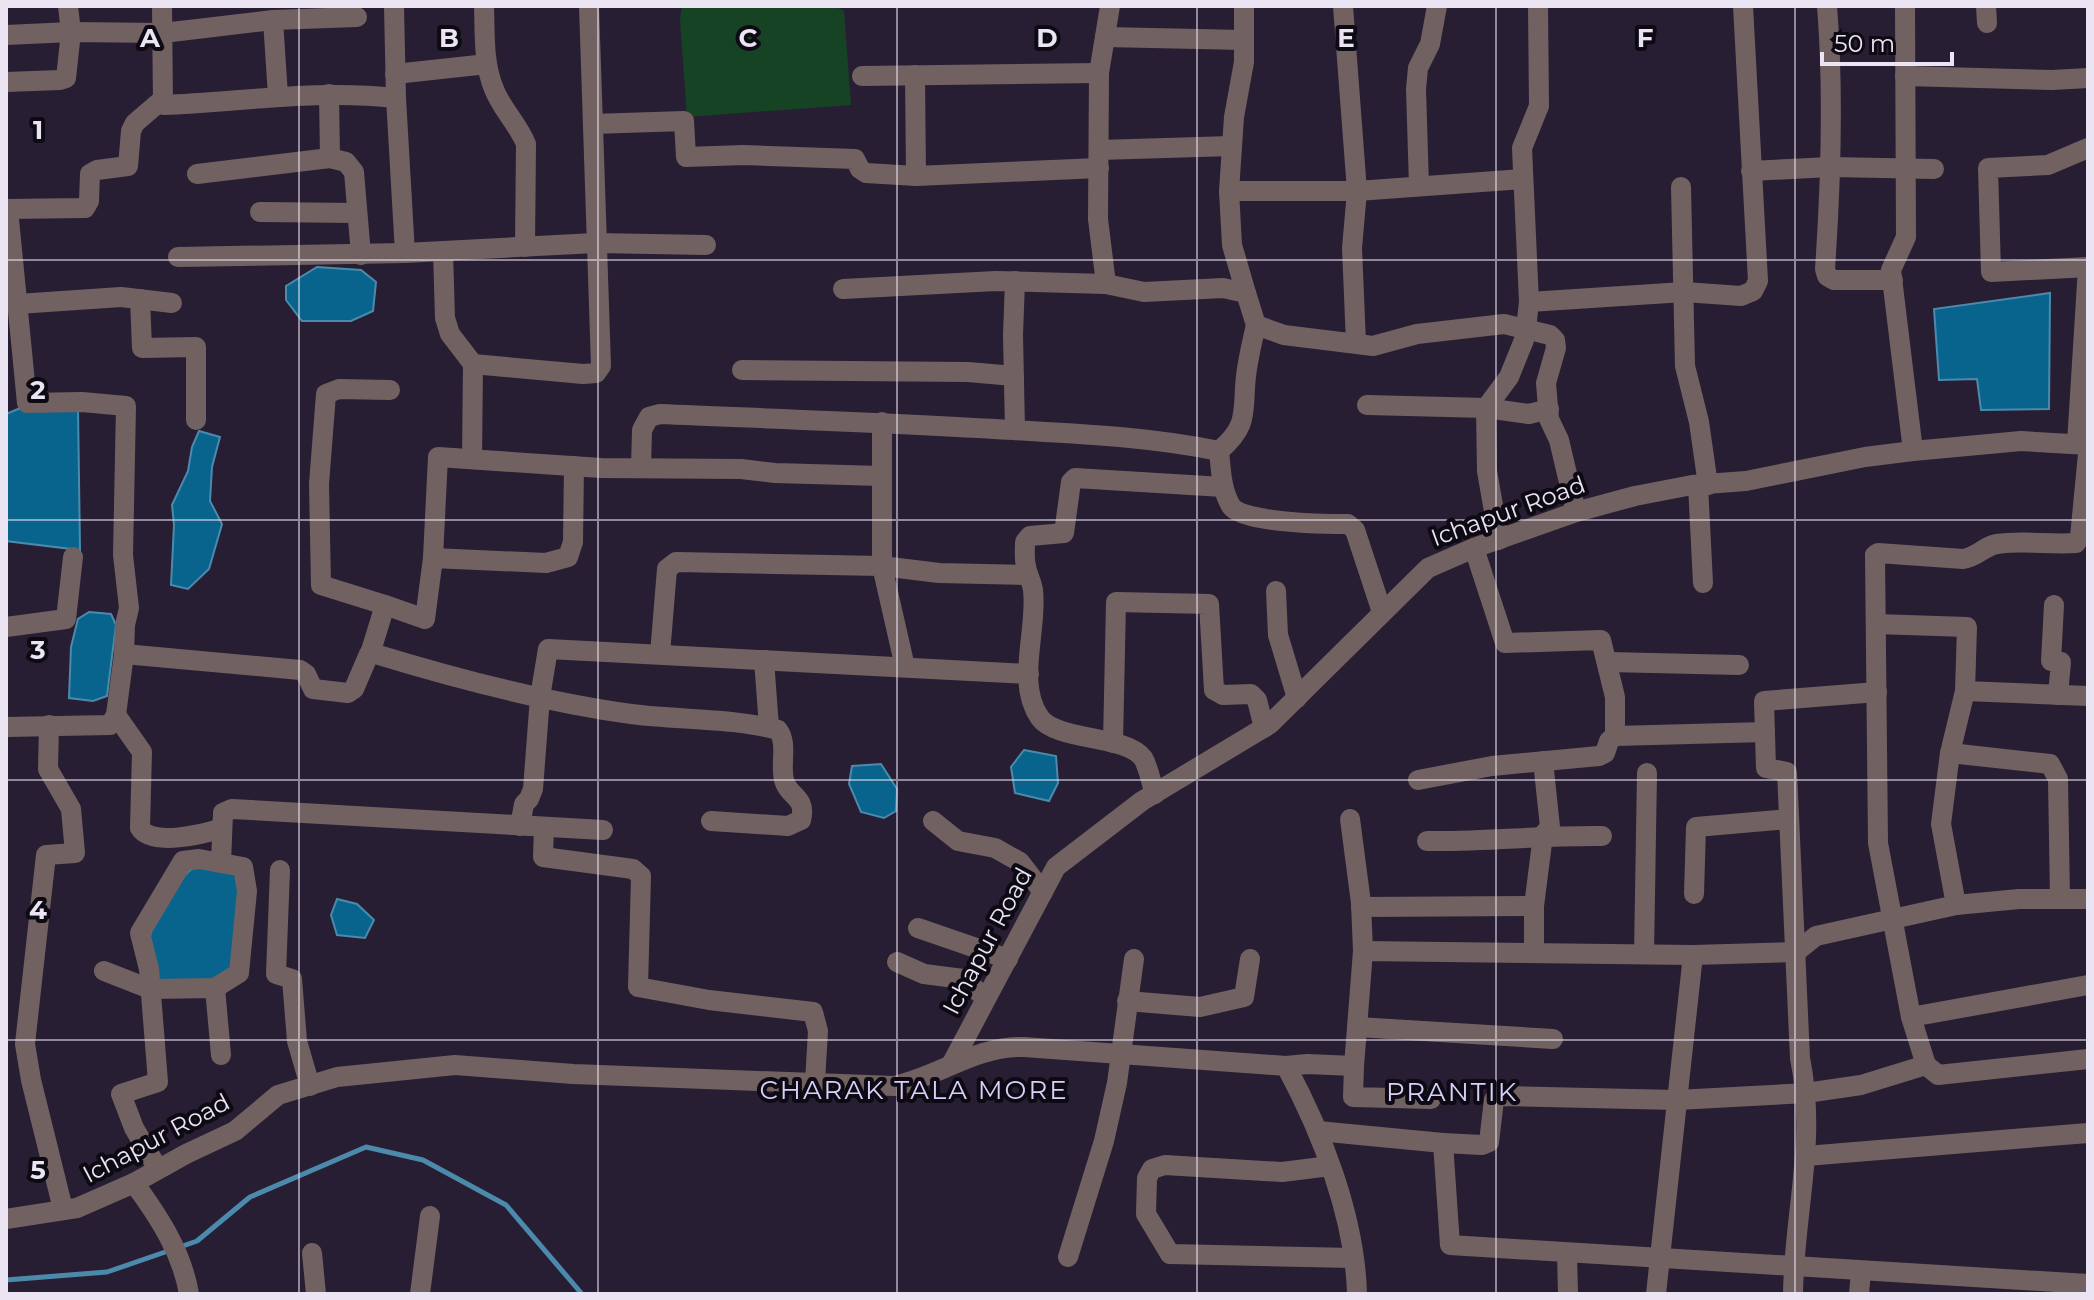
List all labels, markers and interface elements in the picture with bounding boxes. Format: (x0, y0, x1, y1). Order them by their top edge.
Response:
scale bar (1822, 16, 1952, 66)
text: A (139, 22, 161, 54)
text: B (439, 22, 459, 54)
text: C (739, 22, 758, 54)
text: D (1036, 22, 1058, 54)
text: E (1337, 22, 1355, 54)
text: F (1637, 22, 1653, 54)
text: 50 m (1834, 29, 1895, 58)
text: 1 (33, 114, 43, 146)
text: 2 (30, 374, 46, 406)
street label: Ichapur Road (1427, 470, 1589, 552)
text: 3 (29, 634, 46, 666)
street label: Ichapur Road (936, 863, 1038, 1019)
text: 4 (29, 894, 47, 926)
district label: CHARAK TALA MORE (759, 1074, 1069, 1106)
district label: PRANTIK (1386, 1076, 1518, 1108)
street label: Ichapur Road (78, 1087, 234, 1189)
text: 5 (30, 1154, 46, 1186)

